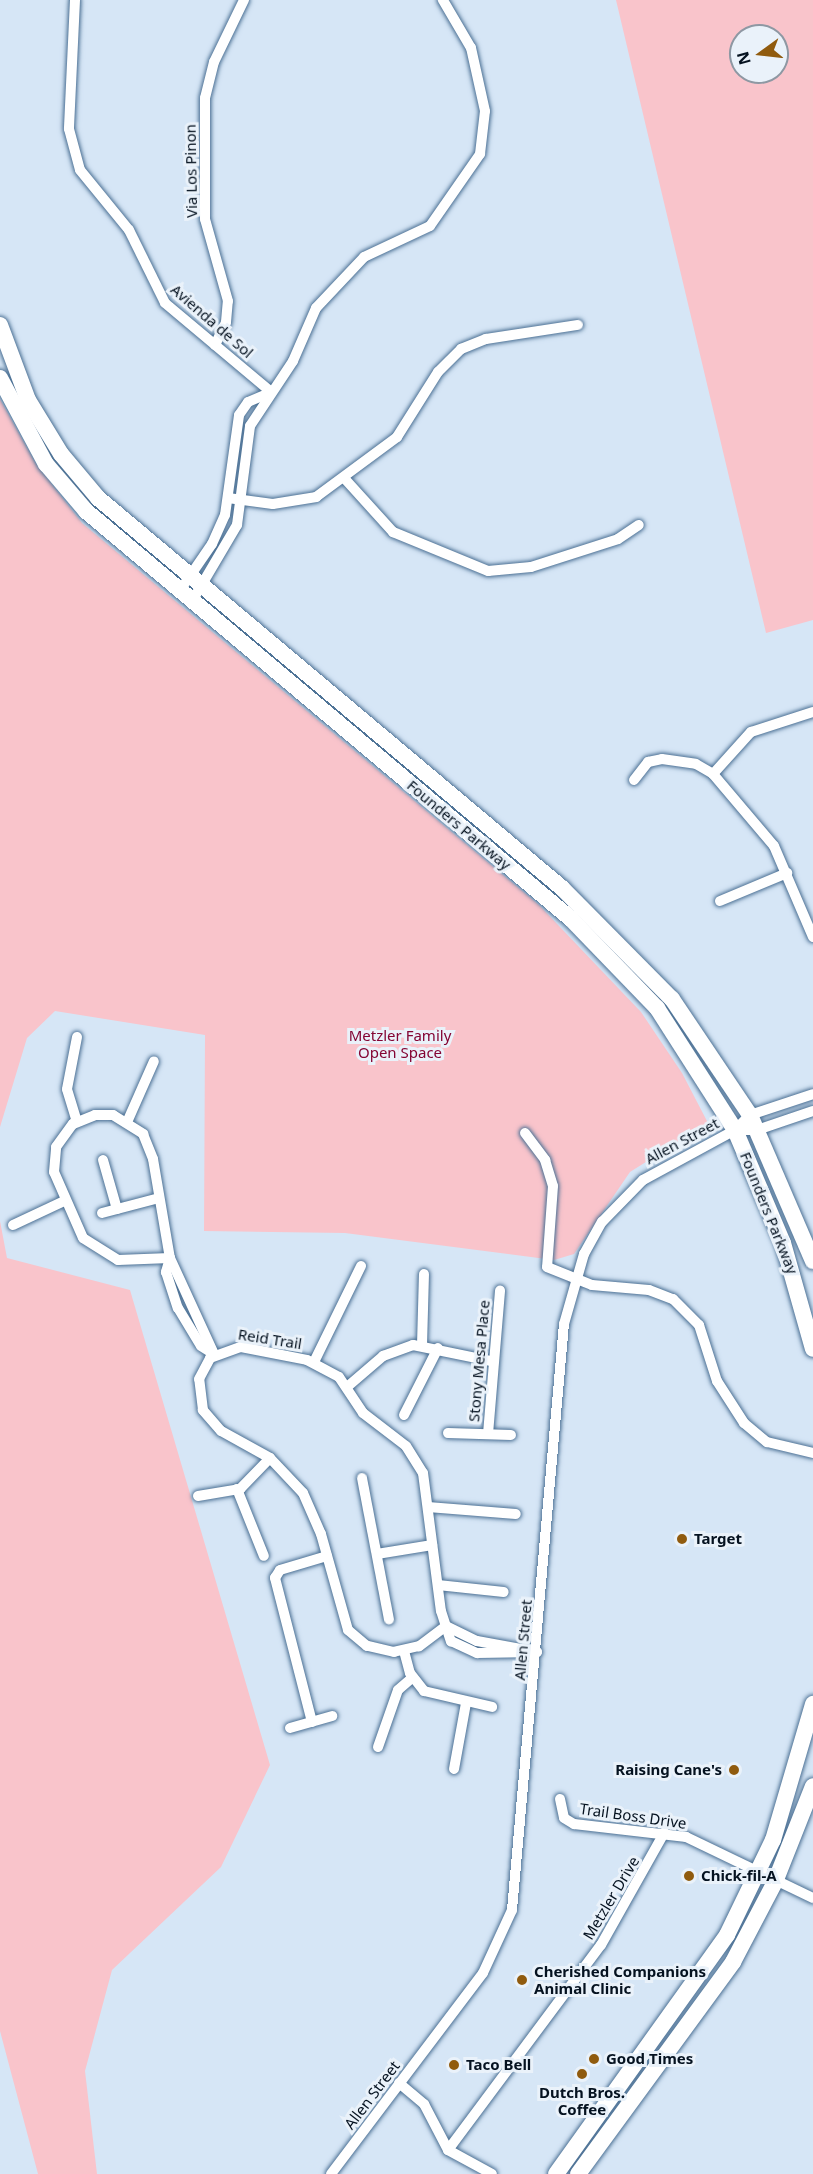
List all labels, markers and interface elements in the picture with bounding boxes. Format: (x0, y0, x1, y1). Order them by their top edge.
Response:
north arrow (729, 24, 789, 84)
text: N (731, 49, 756, 67)
street label: Via Los Pinon (181, 124, 201, 218)
street label: Avienda de Sol (167, 280, 257, 362)
street label: Founders Parkway (403, 776, 515, 874)
park label: Metzler Family Open Space (349, 1026, 451, 1061)
street label: Allen Street (642, 1114, 722, 1168)
street label: Founders Parkway (736, 1149, 802, 1277)
street label: Stony Mesa Place (465, 1299, 493, 1423)
street label: Reid Trail (237, 1325, 303, 1353)
place label: Target (694, 1530, 742, 1548)
marker: Target (675, 1532, 689, 1546)
street label: Allen Street (511, 1599, 535, 1681)
place label: Raising Cane's (615, 1761, 722, 1779)
marker: Raising Cane's (727, 1763, 741, 1777)
street label: Trail Boss Drive (578, 1800, 688, 1832)
street label: Metzler Drive (579, 1853, 643, 1943)
place label: Chick-fil-A (701, 1867, 777, 1885)
marker: Chick-fil-A (682, 1869, 696, 1883)
place label: Cherished Companions Animal Clinic (534, 1962, 706, 1997)
marker: Cherished Companions Animal Clinic (515, 1973, 529, 1987)
place label: Good Times (606, 2050, 693, 2068)
marker: Good Times (587, 2052, 601, 2066)
place label: Taco Bell (466, 2056, 531, 2074)
street label: Allen Street (340, 2057, 404, 2133)
marker: Taco Bell (447, 2058, 461, 2072)
marker: Dutch Bros. Coffee (575, 2067, 589, 2081)
place label: Dutch Bros. Coffee (539, 2083, 625, 2118)

